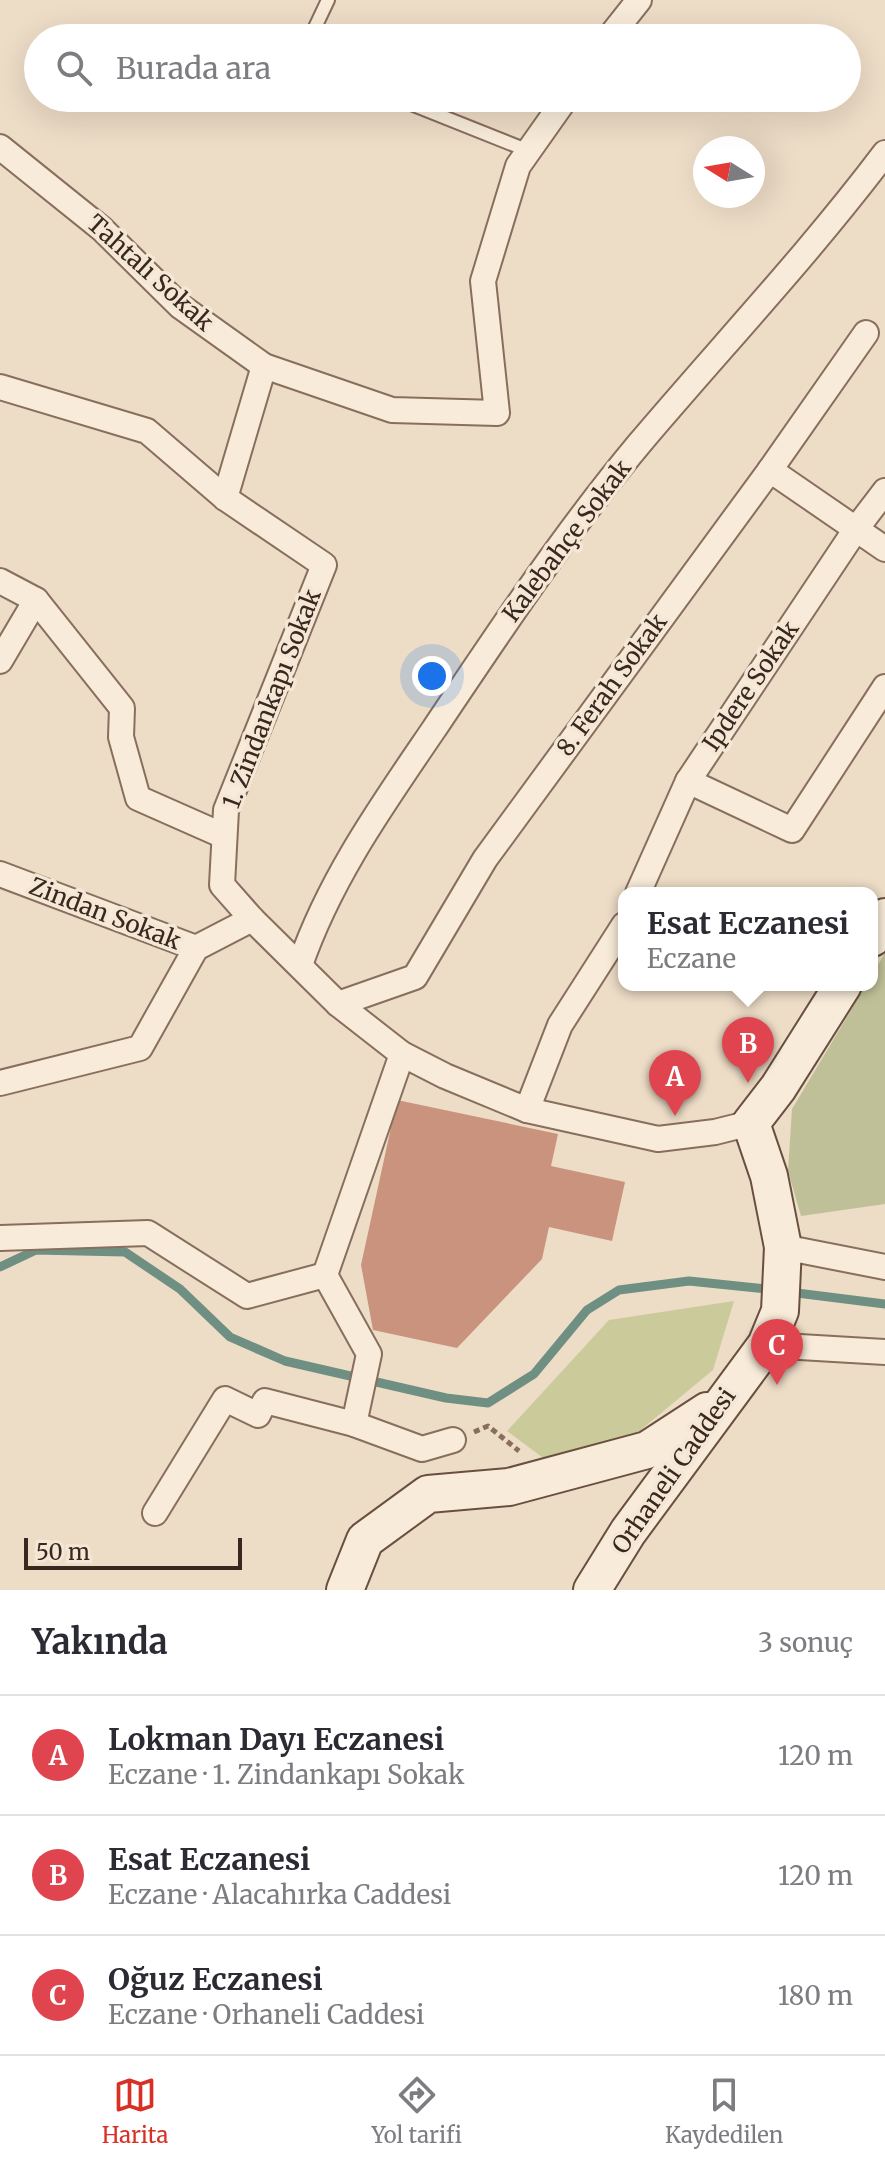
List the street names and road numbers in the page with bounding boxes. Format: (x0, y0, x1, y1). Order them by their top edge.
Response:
street label: Tahtalı Sokak (81, 208, 221, 338)
street label: Kalebahçe Sokak (496, 453, 638, 628)
street label: 1. Zindankapı Sokak (215, 584, 328, 813)
street label: 8. Ferah Sokak (550, 607, 674, 762)
street label: Ipdere Sokak (696, 614, 806, 757)
street label: Zindan Sokak (25, 870, 186, 957)
street label: Orhaneli Caddesi (605, 1382, 743, 1560)

